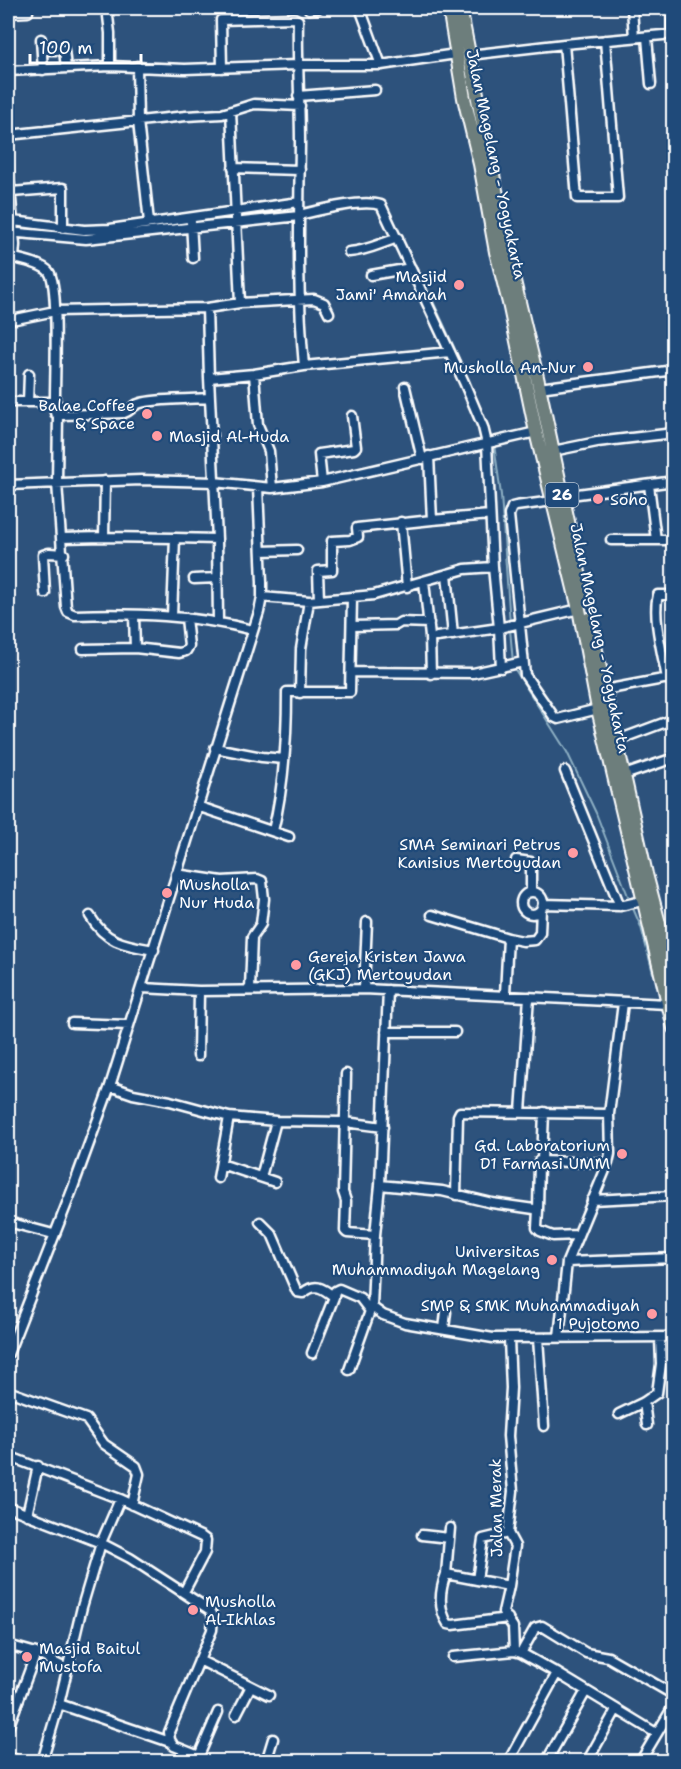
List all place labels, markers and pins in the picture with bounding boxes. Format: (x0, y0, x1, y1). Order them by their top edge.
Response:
place label: Masjid Jami' Amanah (335, 266, 447, 305)
marker: Masjid Jami' Amanah (452, 278, 466, 292)
place label: Musholla An-Nur (444, 357, 576, 378)
marker: Musholla An-Nur (581, 360, 595, 374)
place label: Balae Coffee & Space (38, 395, 135, 434)
marker: Balae Coffee & Space (140, 407, 154, 421)
place label: Masjid Al-Huda (169, 426, 289, 447)
marker: Masjid Al-Huda (150, 429, 164, 443)
place label: Soho (610, 489, 648, 510)
marker: Soho (591, 492, 605, 506)
place label: SMA Seminari Petrus Kanisius Mertoyudan (398, 834, 561, 873)
marker: SMA Seminari Petrus Kanisius Mertoyudan (566, 846, 580, 860)
place label: Musholla Nur Huda (179, 874, 254, 913)
marker: Musholla Nur Huda (160, 886, 174, 900)
place label: Gereja Kristen Jawa (GKJ) Mertoyudan (308, 946, 466, 985)
marker: Gereja Kristen Jawa (GKJ) Mertoyudan (289, 958, 303, 972)
place label: Gd. Laboratorium D1 Farmasi UMM (474, 1135, 610, 1174)
marker: Gd. Laboratorium D1 Farmasi UMM (615, 1147, 629, 1161)
place label: Universitas Muhammadiyah Magelang (332, 1241, 540, 1280)
marker: Universitas Muhammadiyah Magelang (545, 1253, 559, 1267)
place label: SMP & SMK Muhammadiyah 1 Pujotomo (421, 1295, 640, 1334)
marker: SMP & SMK Muhammadiyah 1 Pujotomo (645, 1307, 659, 1321)
place label: Musholla Al-Ikhlas (205, 1591, 276, 1630)
marker: Musholla Al-Ikhlas (186, 1603, 200, 1617)
place label: Masjid Baitul Mustofa (39, 1638, 141, 1677)
marker: Masjid Baitul Mustofa (20, 1650, 34, 1664)

